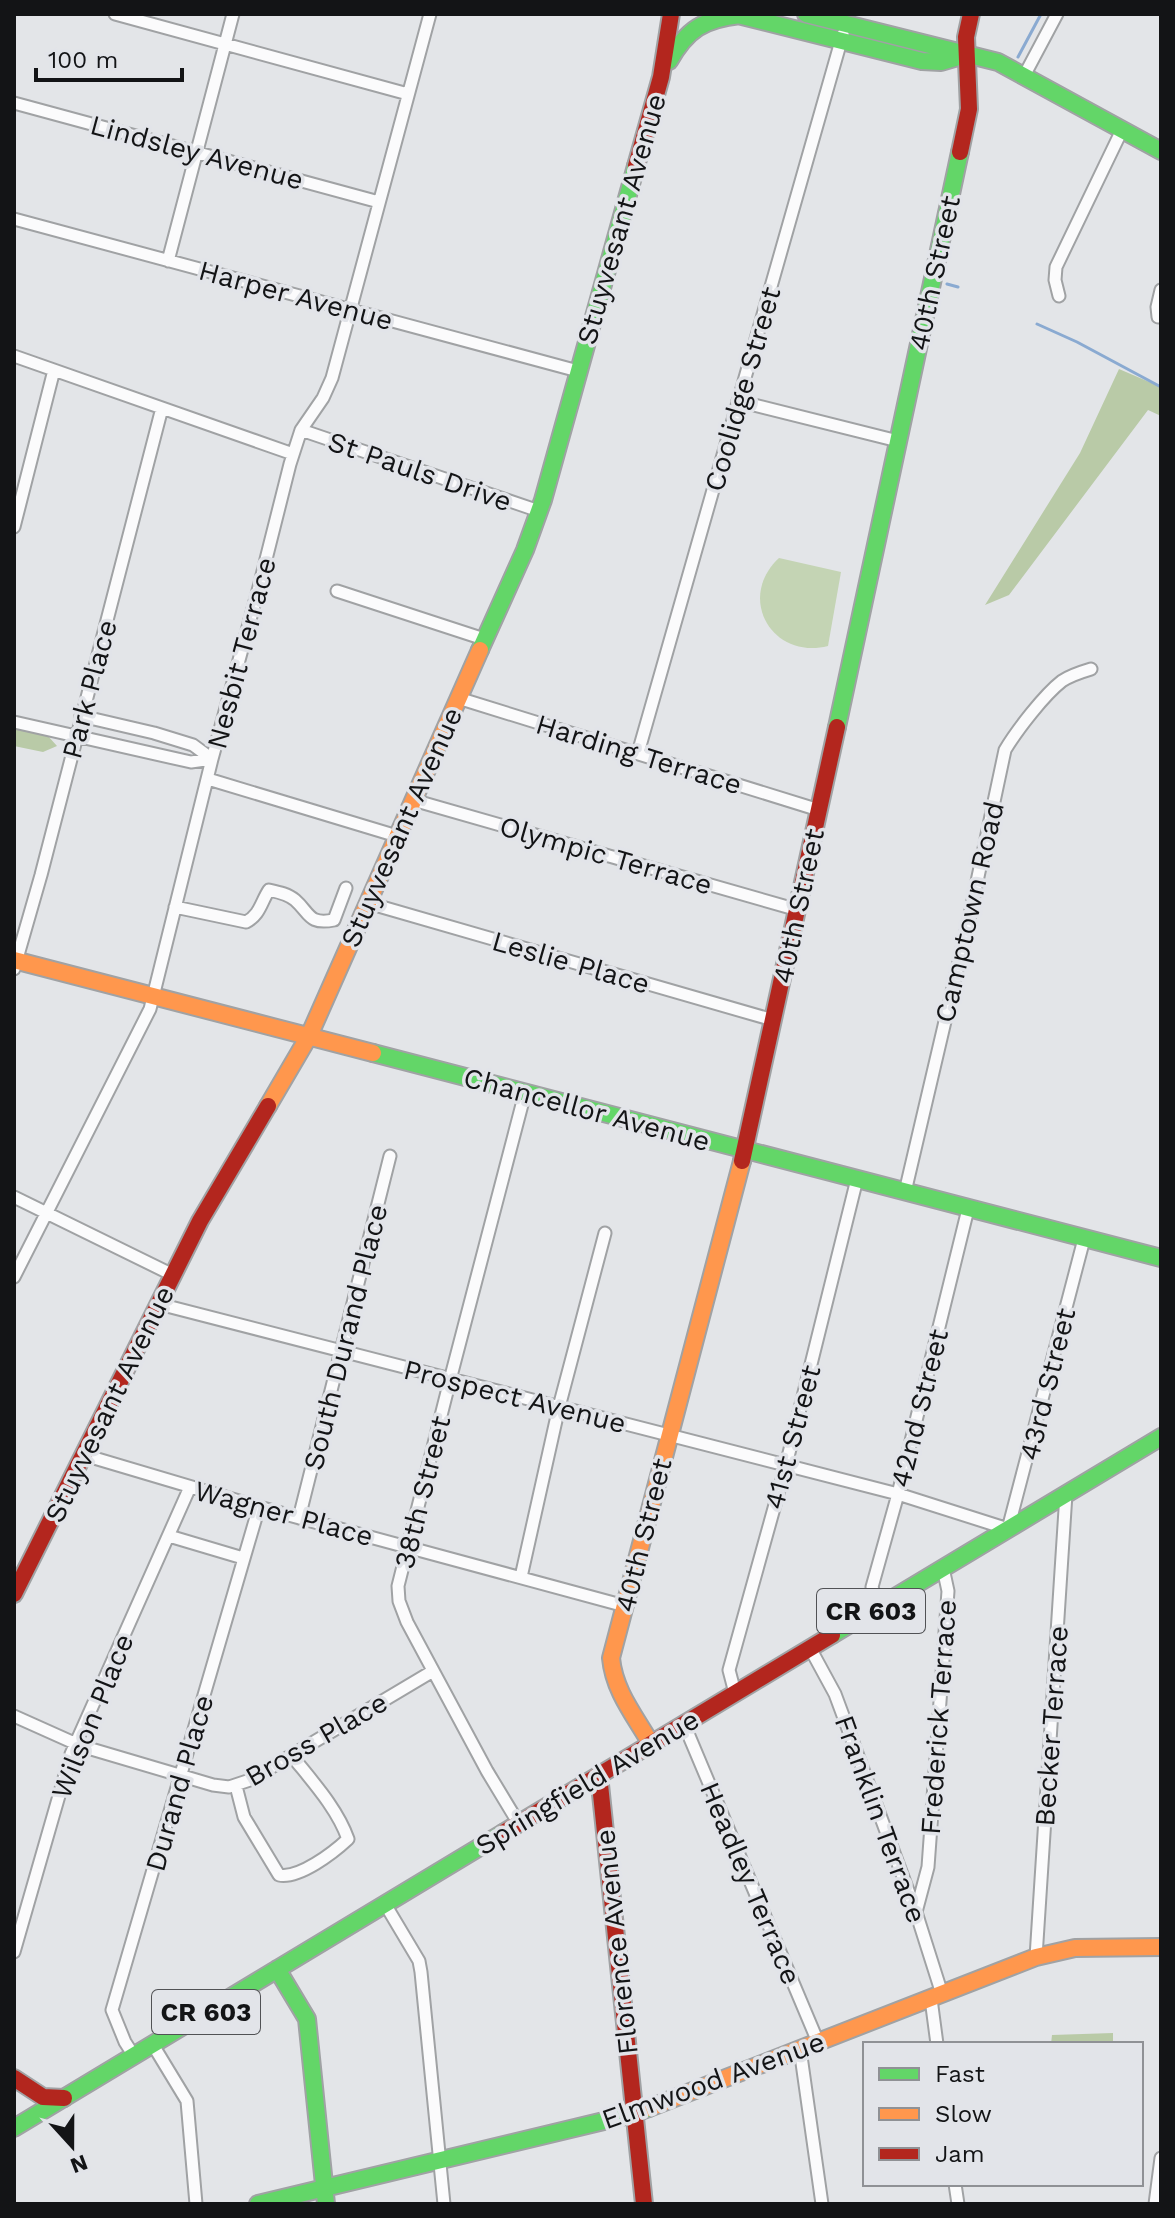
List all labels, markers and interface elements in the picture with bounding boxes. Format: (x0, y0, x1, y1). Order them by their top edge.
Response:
scale bar (36, 32, 182, 82)
text: 100 m (48, 46, 118, 74)
street label: Stuyvesant Avenue (570, 90, 673, 348)
street label: Lindsley Avenue (87, 108, 307, 197)
street label: 40th Street (902, 192, 967, 354)
street label: Harper Avenue (195, 254, 397, 337)
street label: Coolidge Street (698, 283, 788, 495)
street label: St Pauls Drive (324, 425, 516, 518)
street label: Nesbit Terrace (200, 554, 283, 752)
street label: Park Place (55, 616, 124, 762)
street label: Stuyvesant Avenue (334, 702, 469, 952)
street label: Harding Terrace (532, 708, 746, 801)
street label: Camptown Road (928, 798, 1011, 1026)
street label: Olympic Terrace (496, 809, 716, 902)
street label: 40th Street (766, 825, 831, 987)
street label: Leslie Place (488, 924, 653, 1001)
street label: Chancellor Avenue (460, 1061, 714, 1158)
street label: South Durand Place (296, 1201, 394, 1473)
street label: Stuyvesant Avenue (38, 1281, 181, 1528)
street label: 43rd Street (1013, 1304, 1082, 1464)
street label: 42nd Street (884, 1325, 955, 1491)
street label: Prospect Avenue (400, 1353, 630, 1440)
street label: 41st Street (757, 1361, 828, 1513)
street label: 38th Street (388, 1412, 457, 1572)
street label: 40th Street (608, 1455, 679, 1615)
street label: Wagner Place (191, 1474, 377, 1553)
road number: CR 603 (817, 1589, 925, 1633)
street label: Frederick Terrace (914, 1598, 963, 1836)
street label: Becker Terrace (1028, 1624, 1075, 1828)
street label: Wilson Place (44, 1629, 140, 1803)
street label: Bross Place (239, 1686, 393, 1793)
street label: Durand Place (139, 1691, 220, 1875)
street label: Springfield Avenue (470, 1703, 705, 1862)
street label: Franklin Terrace (828, 1711, 933, 1927)
street label: Headley Terrace (693, 1777, 808, 1989)
street label: Florence Avenue (588, 1828, 645, 2056)
road number: CR 603 (152, 1990, 260, 2034)
street label: Elmwood Avenue (597, 2025, 829, 2136)
legend (863, 2042, 1143, 2186)
text: Fast (935, 2060, 985, 2088)
text: Slow (935, 2100, 992, 2128)
north arrow (32, 2106, 112, 2186)
text: Jam (935, 2140, 985, 2168)
text: N (67, 2150, 91, 2179)

